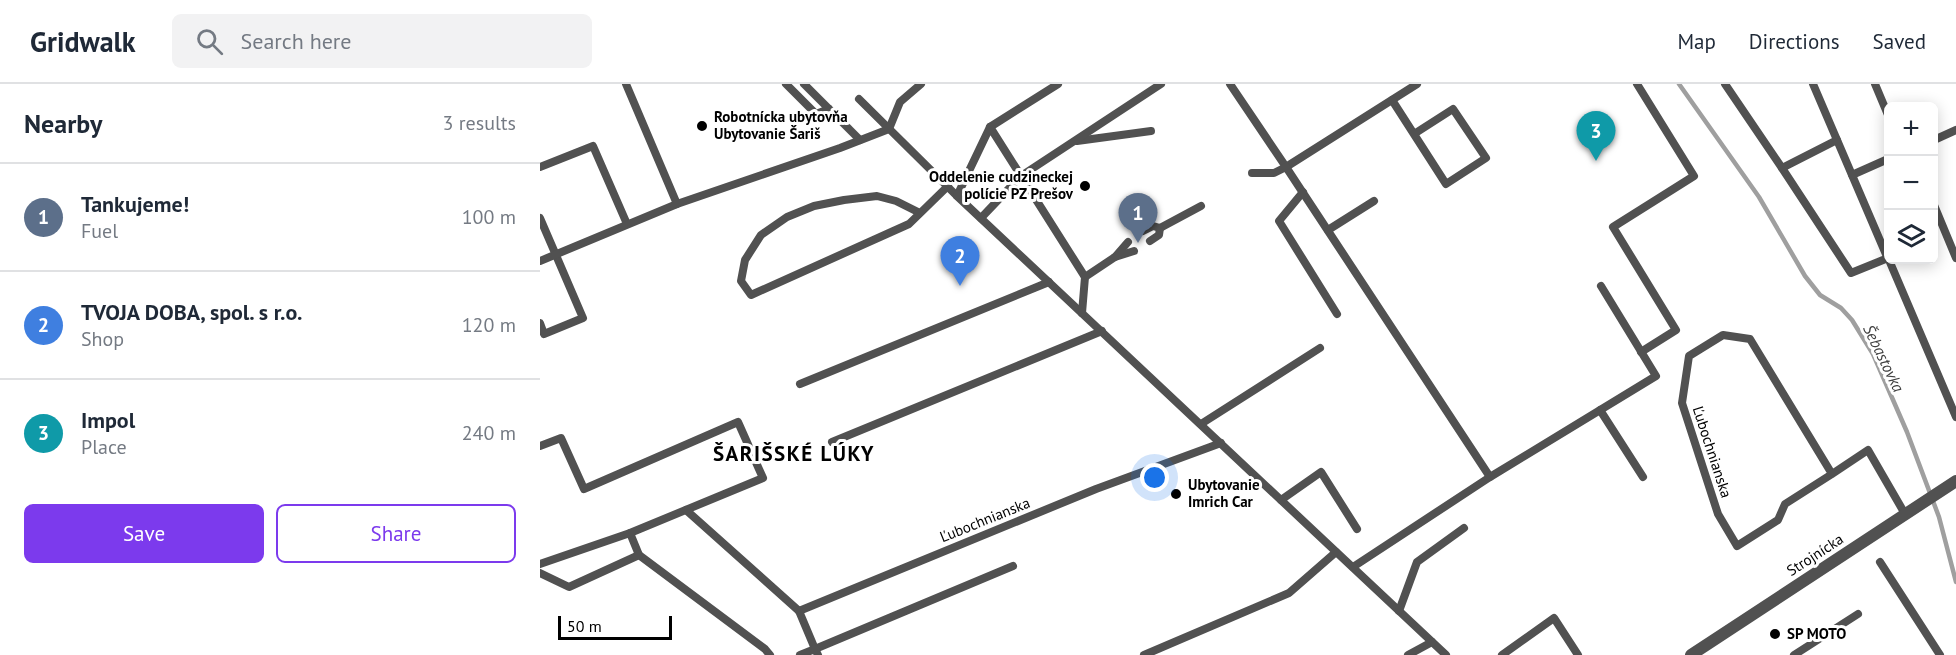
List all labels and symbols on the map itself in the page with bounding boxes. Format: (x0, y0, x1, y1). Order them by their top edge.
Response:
place label: Robotnícka ubytovňa Ubytovanie Šariš (714, 107, 848, 143)
pin: 3 (1576, 112, 1616, 161)
marker: Robotnícka ubytovňa Ubytovanie Šariš (695, 119, 709, 133)
place label: Oddelenie cudzineckej polície PZ Prešov (929, 167, 1074, 203)
marker: Oddelenie cudzineckej polície PZ Prešov (1078, 179, 1092, 193)
pin: 1 (1118, 194, 1158, 243)
pin: 2 (940, 236, 980, 286)
water label: Šebastovka (1859, 321, 1909, 395)
street label: Ľubochnianska (1689, 404, 1736, 500)
district label: ŠARIŠSKÉ LÚKY (713, 440, 875, 467)
your location (1140, 463, 1169, 492)
place label: Ubytovanie Imrich Car (1188, 475, 1260, 511)
marker: Ubytovanie Imrich Car (1169, 487, 1183, 501)
street label: Ľubochnianska (937, 493, 1033, 546)
street label: Strojnícka (1783, 529, 1847, 580)
scale bar (558, 613, 672, 640)
place label: SP MOTO (1787, 624, 1846, 643)
marker: SP MOTO (1768, 627, 1782, 641)

